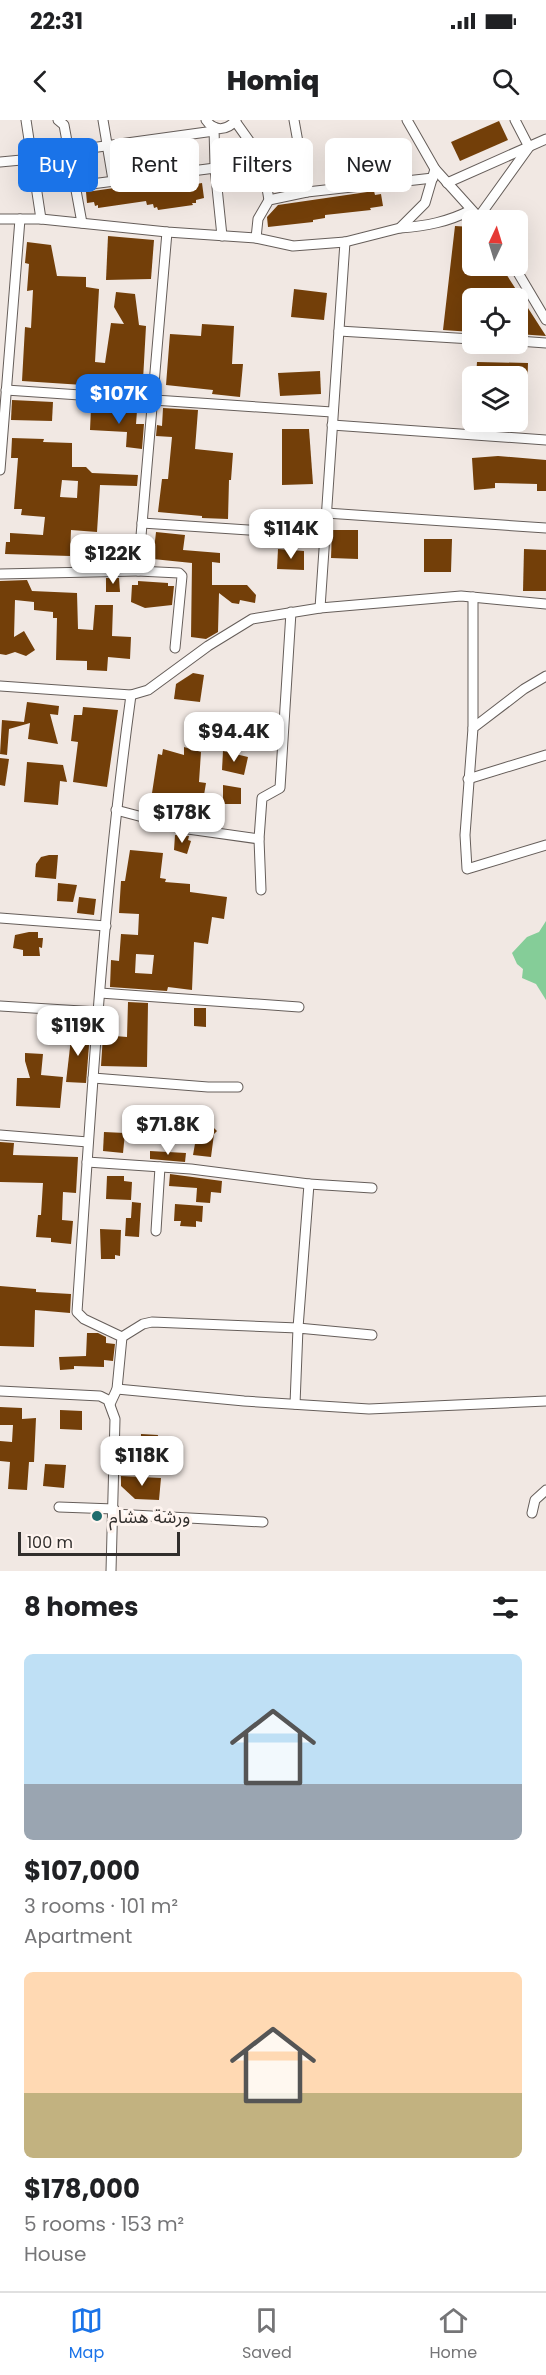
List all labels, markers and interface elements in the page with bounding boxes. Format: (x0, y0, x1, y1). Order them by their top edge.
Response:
text: 22:31 (30, 6, 83, 37)
text: Homiq (227, 62, 319, 99)
icon: back (24, 65, 57, 98)
icon: search (489, 65, 522, 98)
chip: Buy (18, 138, 98, 192)
chip: Rent (110, 138, 199, 192)
chip: Filters (211, 138, 313, 192)
chip: New (325, 138, 412, 192)
north arrow (462, 210, 528, 276)
map controls (462, 210, 528, 432)
button: locate (462, 288, 528, 354)
button: layers (462, 366, 528, 432)
pin: $107K (77, 374, 161, 425)
text: $107K (90, 379, 148, 407)
pin: $114K (249, 509, 333, 560)
text: $114K (263, 514, 319, 542)
pin: $122K (71, 534, 155, 585)
text: $122K (84, 539, 142, 567)
pin: $94.4K (185, 712, 283, 763)
text: $94.4K (198, 717, 270, 745)
pin: $178K (140, 793, 224, 844)
text: $178K (153, 798, 211, 826)
pin: $119K (36, 1006, 120, 1057)
text: $119K (51, 1011, 105, 1039)
pin: $71.8K (119, 1105, 217, 1156)
text: $71.8K (136, 1110, 200, 1138)
pin: $118K (100, 1436, 184, 1487)
text: $118K (114, 1441, 170, 1469)
place label: ورشة هشام (109, 1504, 190, 1531)
marker: ورشة هشام (90, 1509, 104, 1523)
scale bar (18, 1529, 180, 1556)
text: 100 m (27, 1531, 73, 1554)
text: 8 homes (24, 1589, 139, 1625)
icon: filters (489, 1591, 522, 1624)
icon: home (219, 1693, 327, 1801)
text: $107,000 (24, 1853, 140, 1889)
text: 3 rooms · 101 m² (24, 1892, 178, 1920)
text: Apartment (24, 1922, 132, 1950)
icon: home (219, 2011, 327, 2119)
text: $178,000 (24, 2171, 140, 2207)
text: 5 rooms · 153 m² (24, 2210, 184, 2238)
text: House (24, 2240, 86, 2268)
tab: Map (69, 2304, 104, 2365)
tab: Saved (242, 2304, 292, 2365)
tab: Home (429, 2304, 477, 2365)

